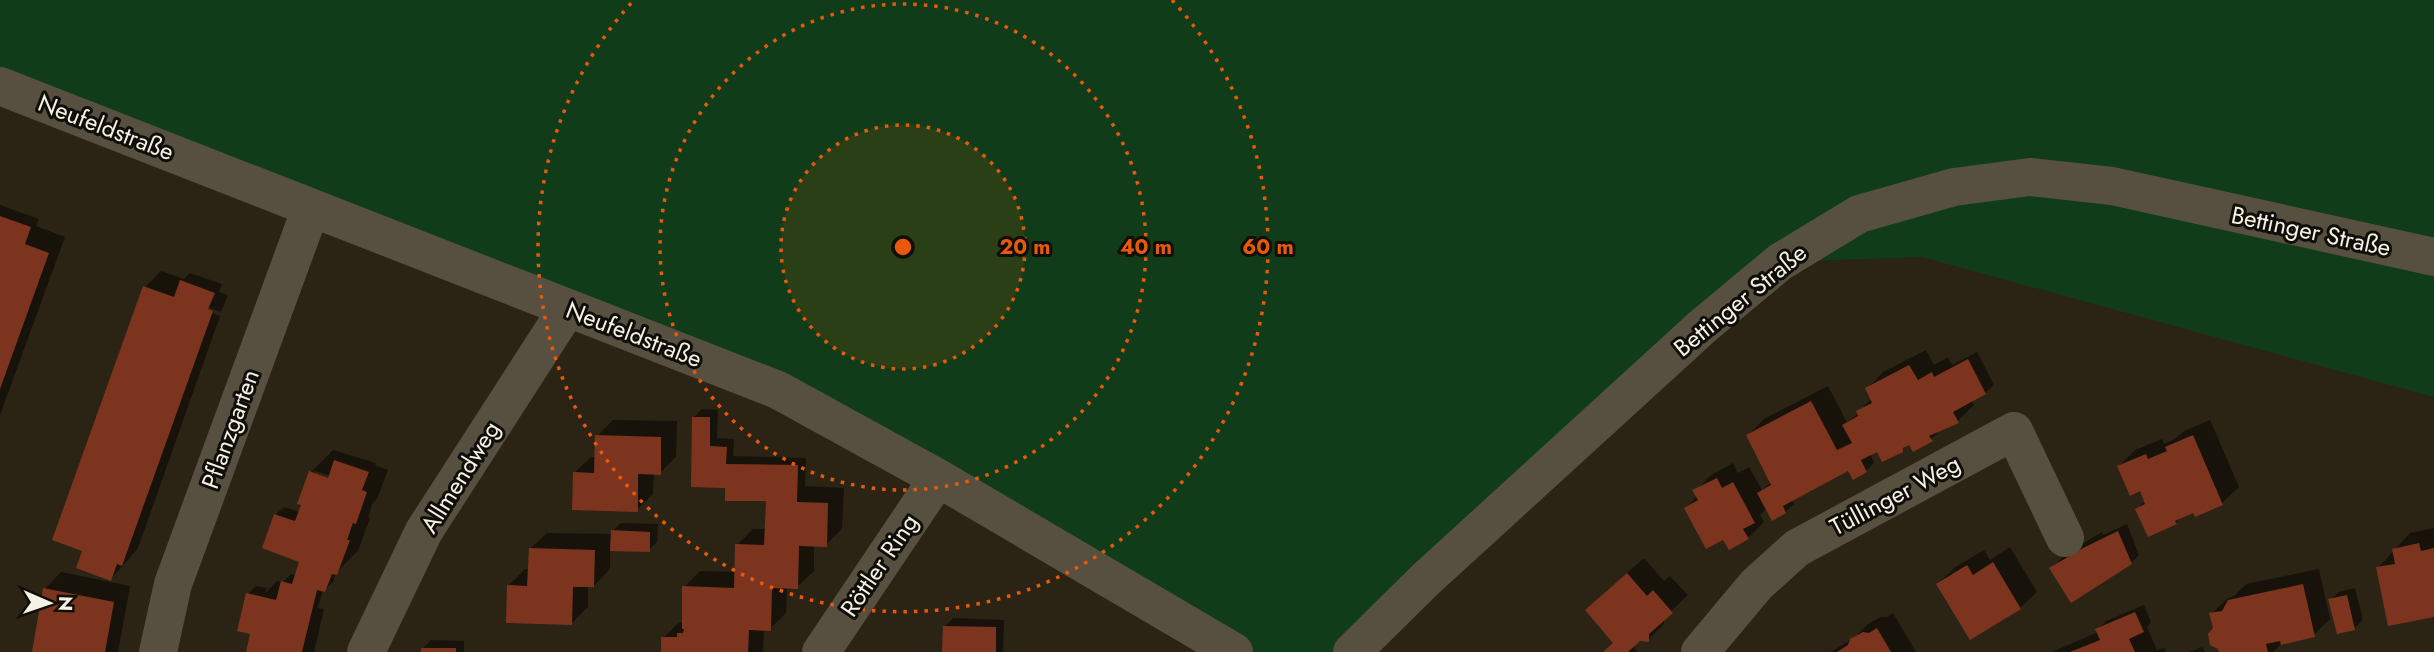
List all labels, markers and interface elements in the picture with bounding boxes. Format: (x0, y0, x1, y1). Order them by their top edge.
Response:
street label: Neufeldstraße (33, 85, 179, 169)
street label: Bettinger Straße (2228, 197, 2394, 265)
text: 20 m (999, 232, 1051, 262)
text: 40 m (1120, 232, 1172, 262)
text: 60 m (1242, 232, 1294, 262)
centre of rings (891, 235, 915, 259)
street label: Bettinger Straße (1666, 235, 1814, 365)
street label: Neufeldstraße (561, 292, 707, 376)
street label: Pflanzgarten (192, 364, 268, 494)
street label: Allmendweg (412, 414, 508, 540)
street label: Tüllinger Weg (1824, 446, 1966, 544)
street label: Röttler Ring (832, 507, 926, 623)
north arrow (14, 568, 84, 638)
text: N (52, 596, 79, 612)

